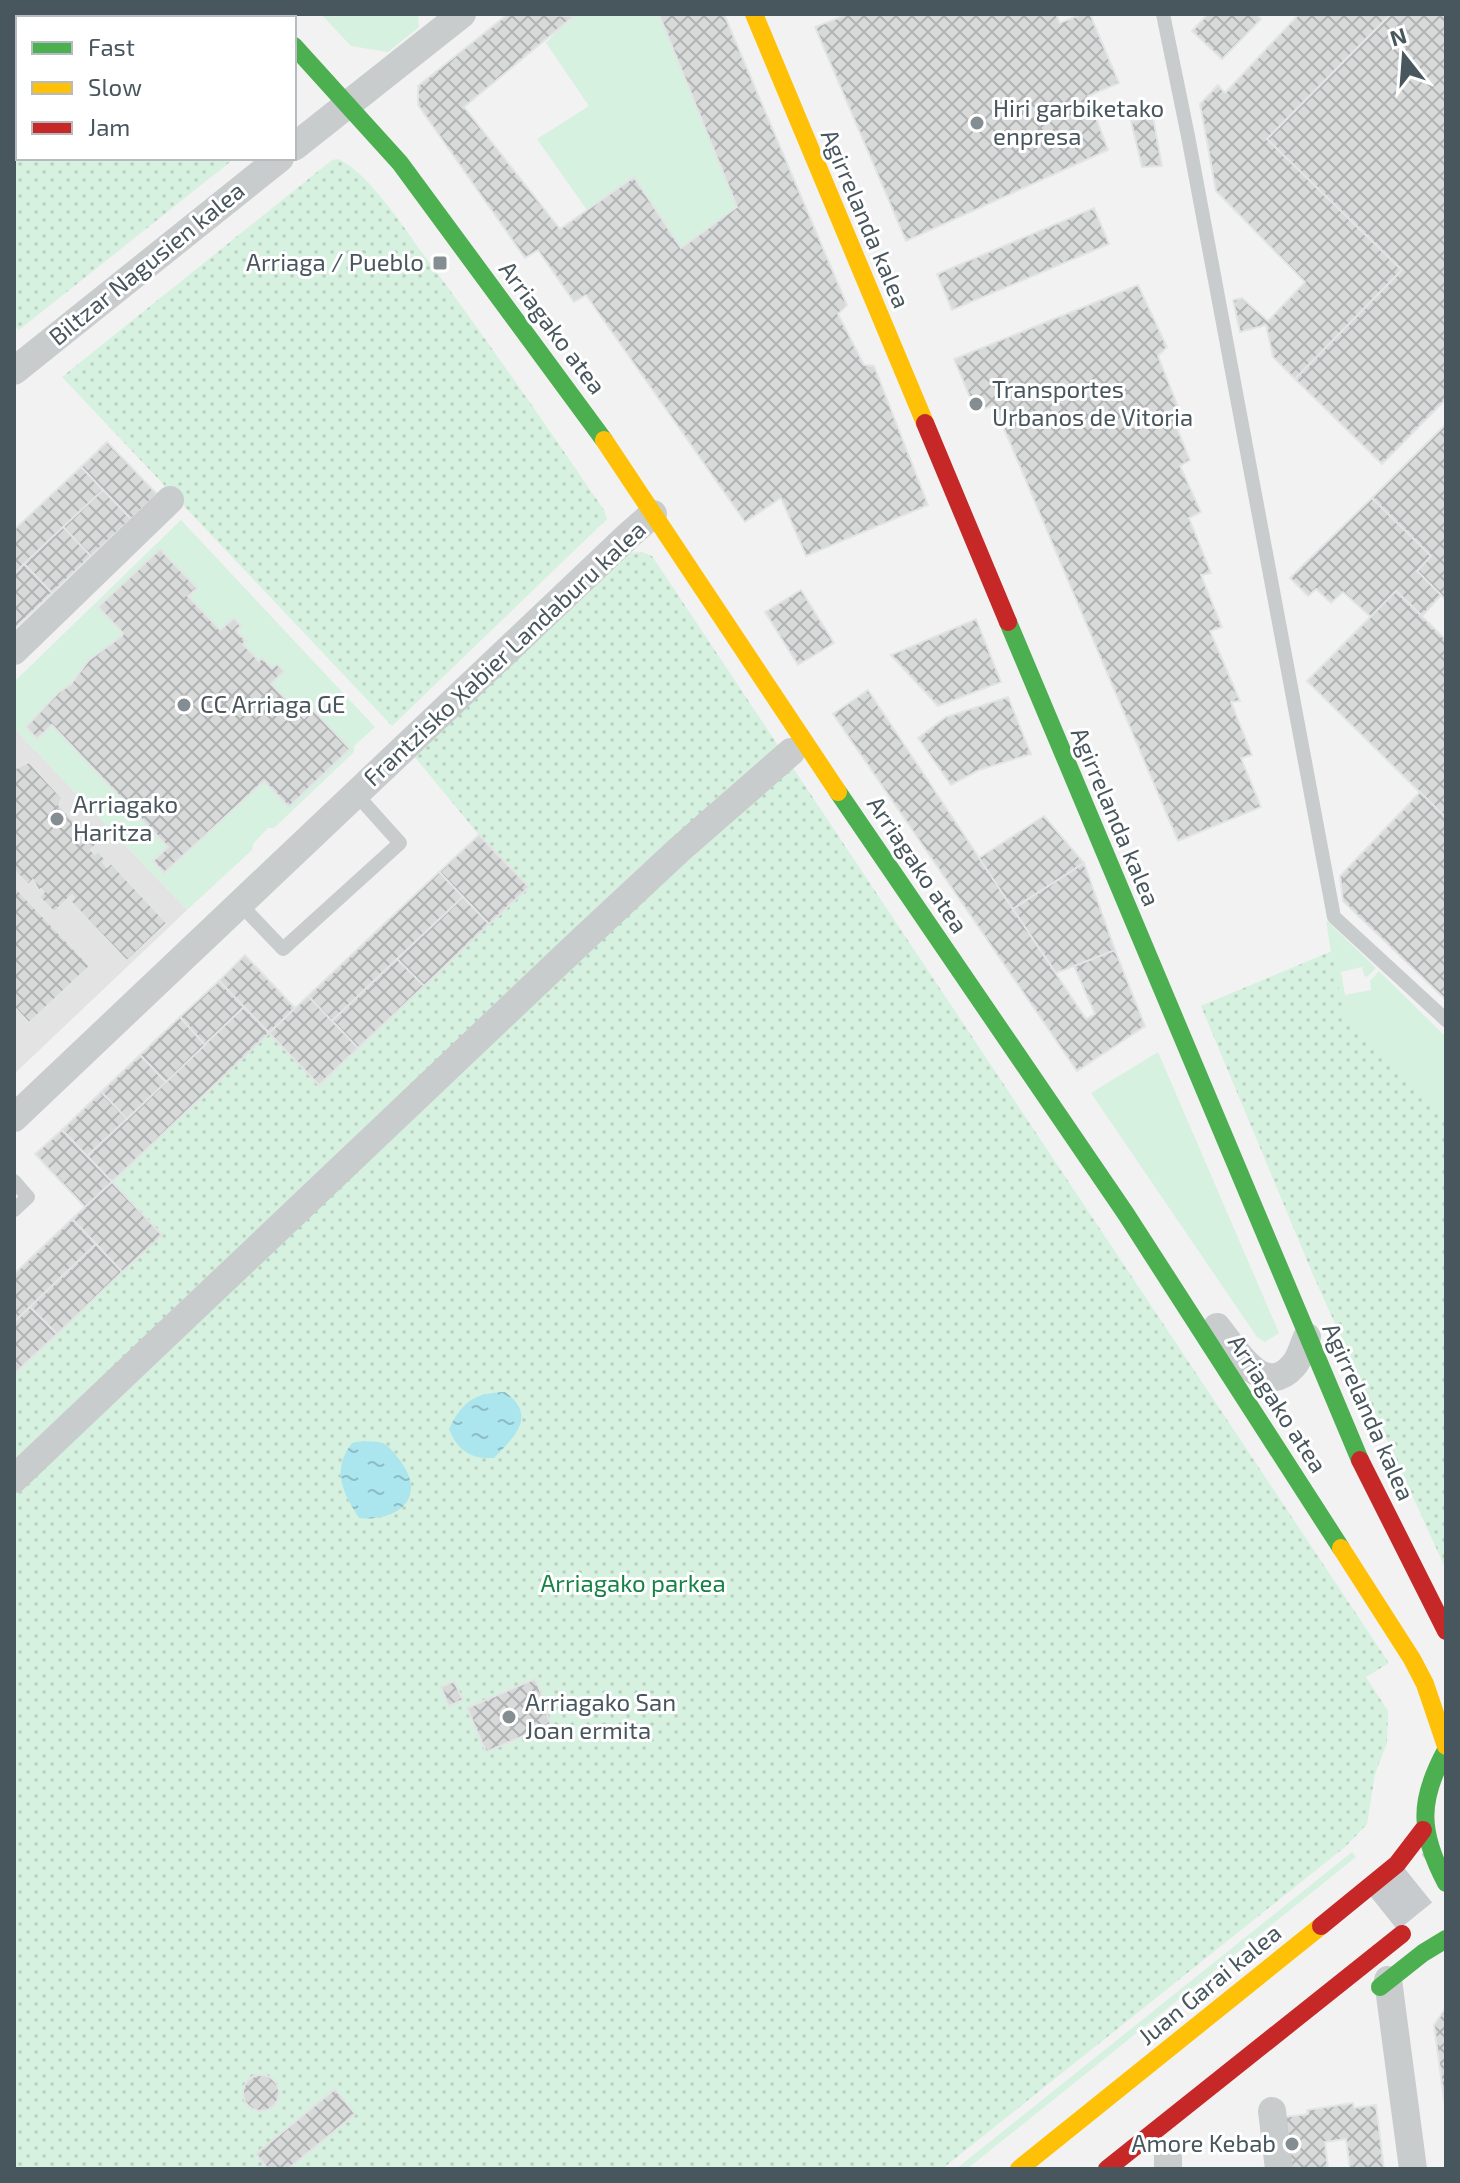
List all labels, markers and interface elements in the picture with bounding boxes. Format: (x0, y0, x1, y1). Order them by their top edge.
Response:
legend (16, 16, 296, 160)
north arrow (1364, 16, 1444, 96)
text: N (1386, 21, 1409, 51)
text: Fast (88, 32, 135, 61)
text: Slow (88, 72, 142, 101)
place label: Hiri garbiketako enpresa (993, 93, 1164, 150)
text: Jam (88, 112, 130, 141)
marker: Hiri garbiketako enpresa (968, 114, 986, 132)
street label: Agirrelanda kalea (816, 125, 917, 312)
street label: Biltzar Nagusien kalea (43, 175, 250, 351)
place label: Arriaga / Pueblo (246, 247, 424, 276)
marker: Arriaga / Pueblo (431, 254, 449, 272)
street label: Arriagako atea (494, 255, 613, 399)
place label: Transportes Urbanos de Vitoria (992, 374, 1193, 431)
marker: Transportes Urbanos de Vitoria (967, 395, 985, 413)
street label: Frantzisko Xabier Landaburu kalea (357, 514, 651, 792)
place label: CC Arriaga GE (200, 689, 346, 718)
marker: CC Arriaga GE (175, 696, 193, 714)
street label: Agirrelanda kalea (1066, 723, 1167, 910)
place label: Arriagako Haritza (73, 789, 178, 846)
street label: Arriagako atea (862, 790, 975, 938)
marker: Arriagako Haritza (48, 810, 66, 828)
street label: Agirrelanda kalea (1317, 1318, 1422, 1505)
street label: Arriagako atea (1223, 1329, 1334, 1478)
park label: Arriagako parkea (540, 1568, 726, 1597)
place label: Arriagako San Joan ermita (525, 1687, 676, 1744)
marker: Arriagako San Joan ermita (500, 1708, 518, 1726)
street label: Juan Garai kalea (1132, 1917, 1286, 2050)
place label: Amore Kebab (1132, 2128, 1276, 2157)
marker: Amore Kebab (1283, 2135, 1301, 2153)

